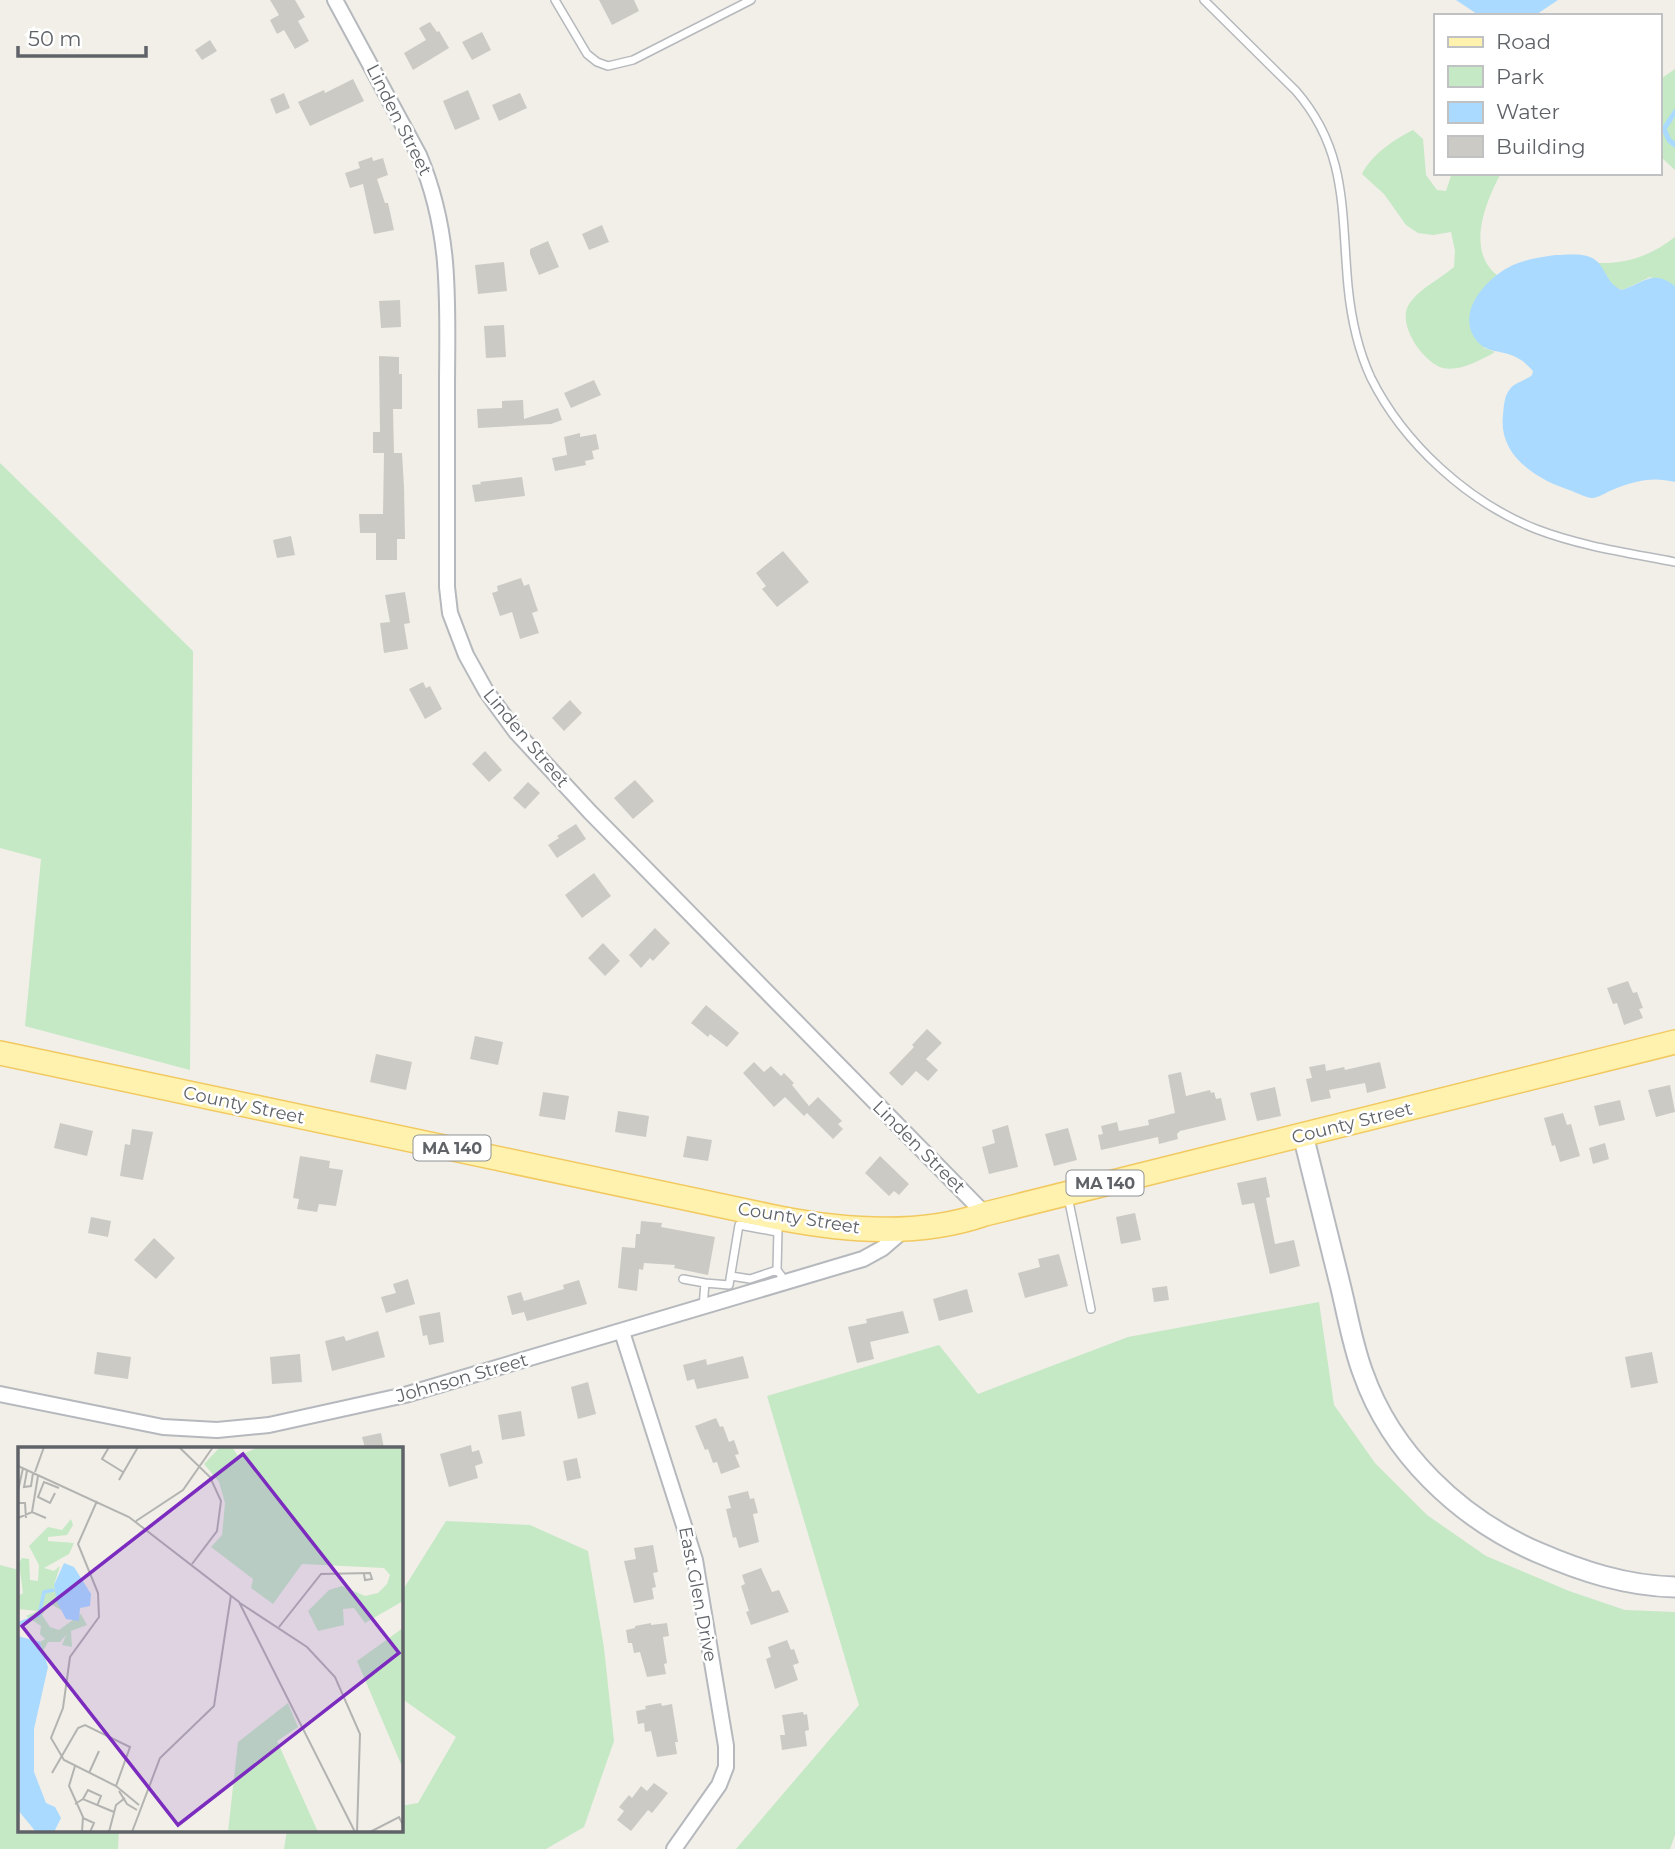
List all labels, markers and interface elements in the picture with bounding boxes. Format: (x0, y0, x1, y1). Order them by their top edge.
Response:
scale bar (18, 14, 145, 58)
legend (1434, 14, 1661, 175)
text: 50 m (28, 26, 82, 51)
text: Road (1496, 29, 1551, 54)
street label: Linden Street (362, 61, 436, 179)
text: Park (1496, 64, 1544, 89)
text: Water (1496, 99, 1560, 124)
text: Building (1496, 134, 1586, 159)
street label: Linden Street (478, 684, 574, 792)
street label: County Street (181, 1081, 307, 1129)
street label: Linden Street (868, 1096, 970, 1198)
street label: County Street (1289, 1097, 1415, 1149)
road number: MA 140 (414, 1136, 490, 1160)
road number: MA 140 (1066, 1170, 1144, 1196)
street label: County Street (736, 1197, 862, 1239)
street label: Johnson Street (393, 1349, 530, 1408)
inset map (18, 1447, 402, 1832)
street label: East Glen Drive (674, 1525, 722, 1663)

